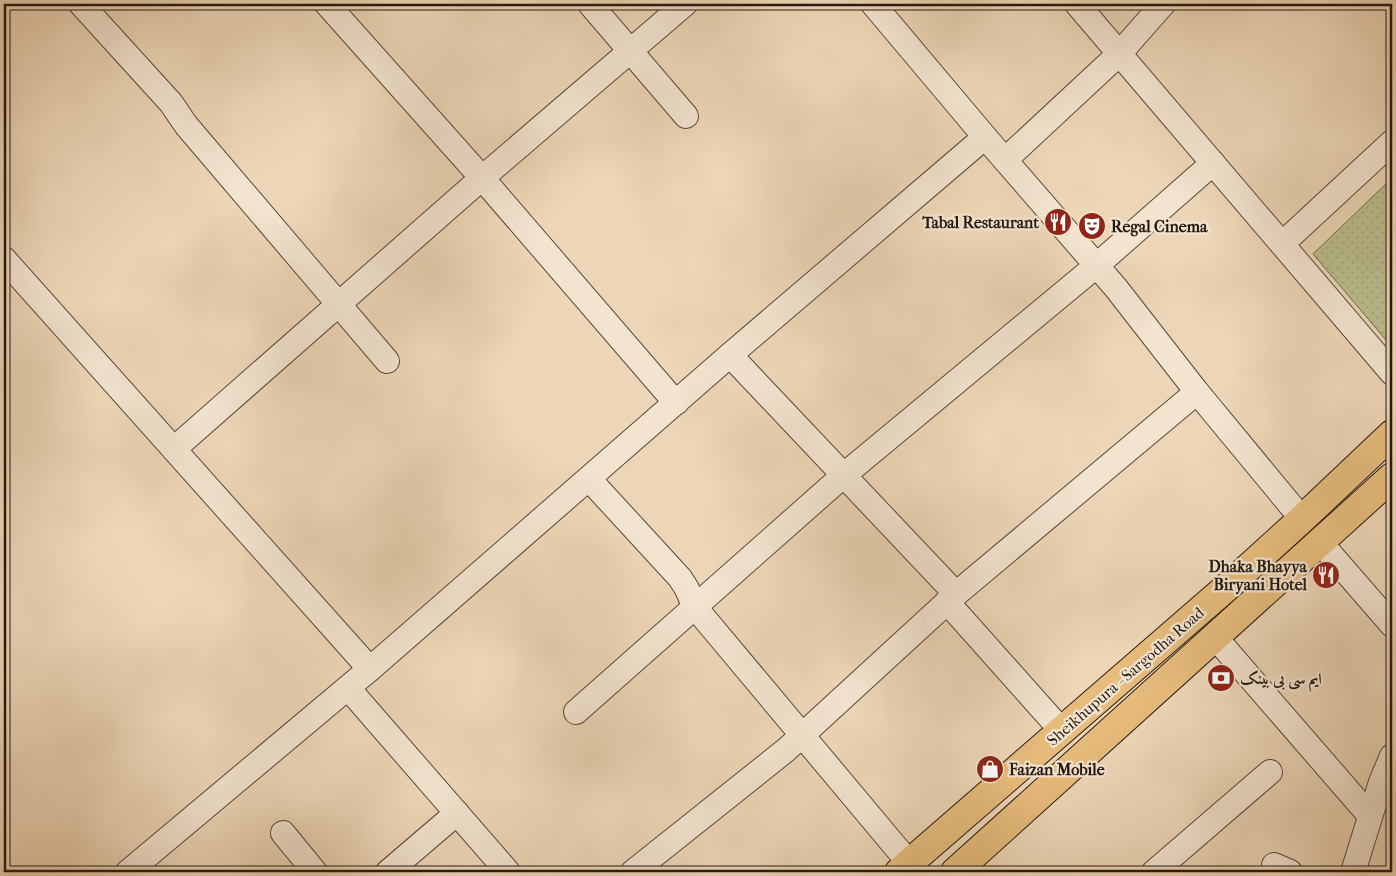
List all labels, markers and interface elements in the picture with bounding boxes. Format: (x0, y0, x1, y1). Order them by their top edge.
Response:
restaurant icon: Tabal Restaurant (1043, 207, 1073, 237)
theatre icon: Regal Cinema (1077, 211, 1107, 241)
place label: Tabal Restaurant (921, 213, 1039, 232)
place label: Regal Cinema (1111, 217, 1208, 237)
place label: Dhaka Bhayya Biryani Hotel (1209, 557, 1308, 595)
restaurant icon: Dhaka Bhayya Biryani Hotel (1311, 560, 1341, 590)
street label: Sheikhupura - Sargodha Road (1043, 603, 1208, 750)
bank icon: ایم سی بی بینک (1206, 663, 1236, 693)
place label: ایم سی بی بینک (1240, 669, 1322, 693)
shop icon: Faizan Mobile (975, 754, 1005, 784)
place label: Faizan Mobile (1008, 760, 1105, 779)

